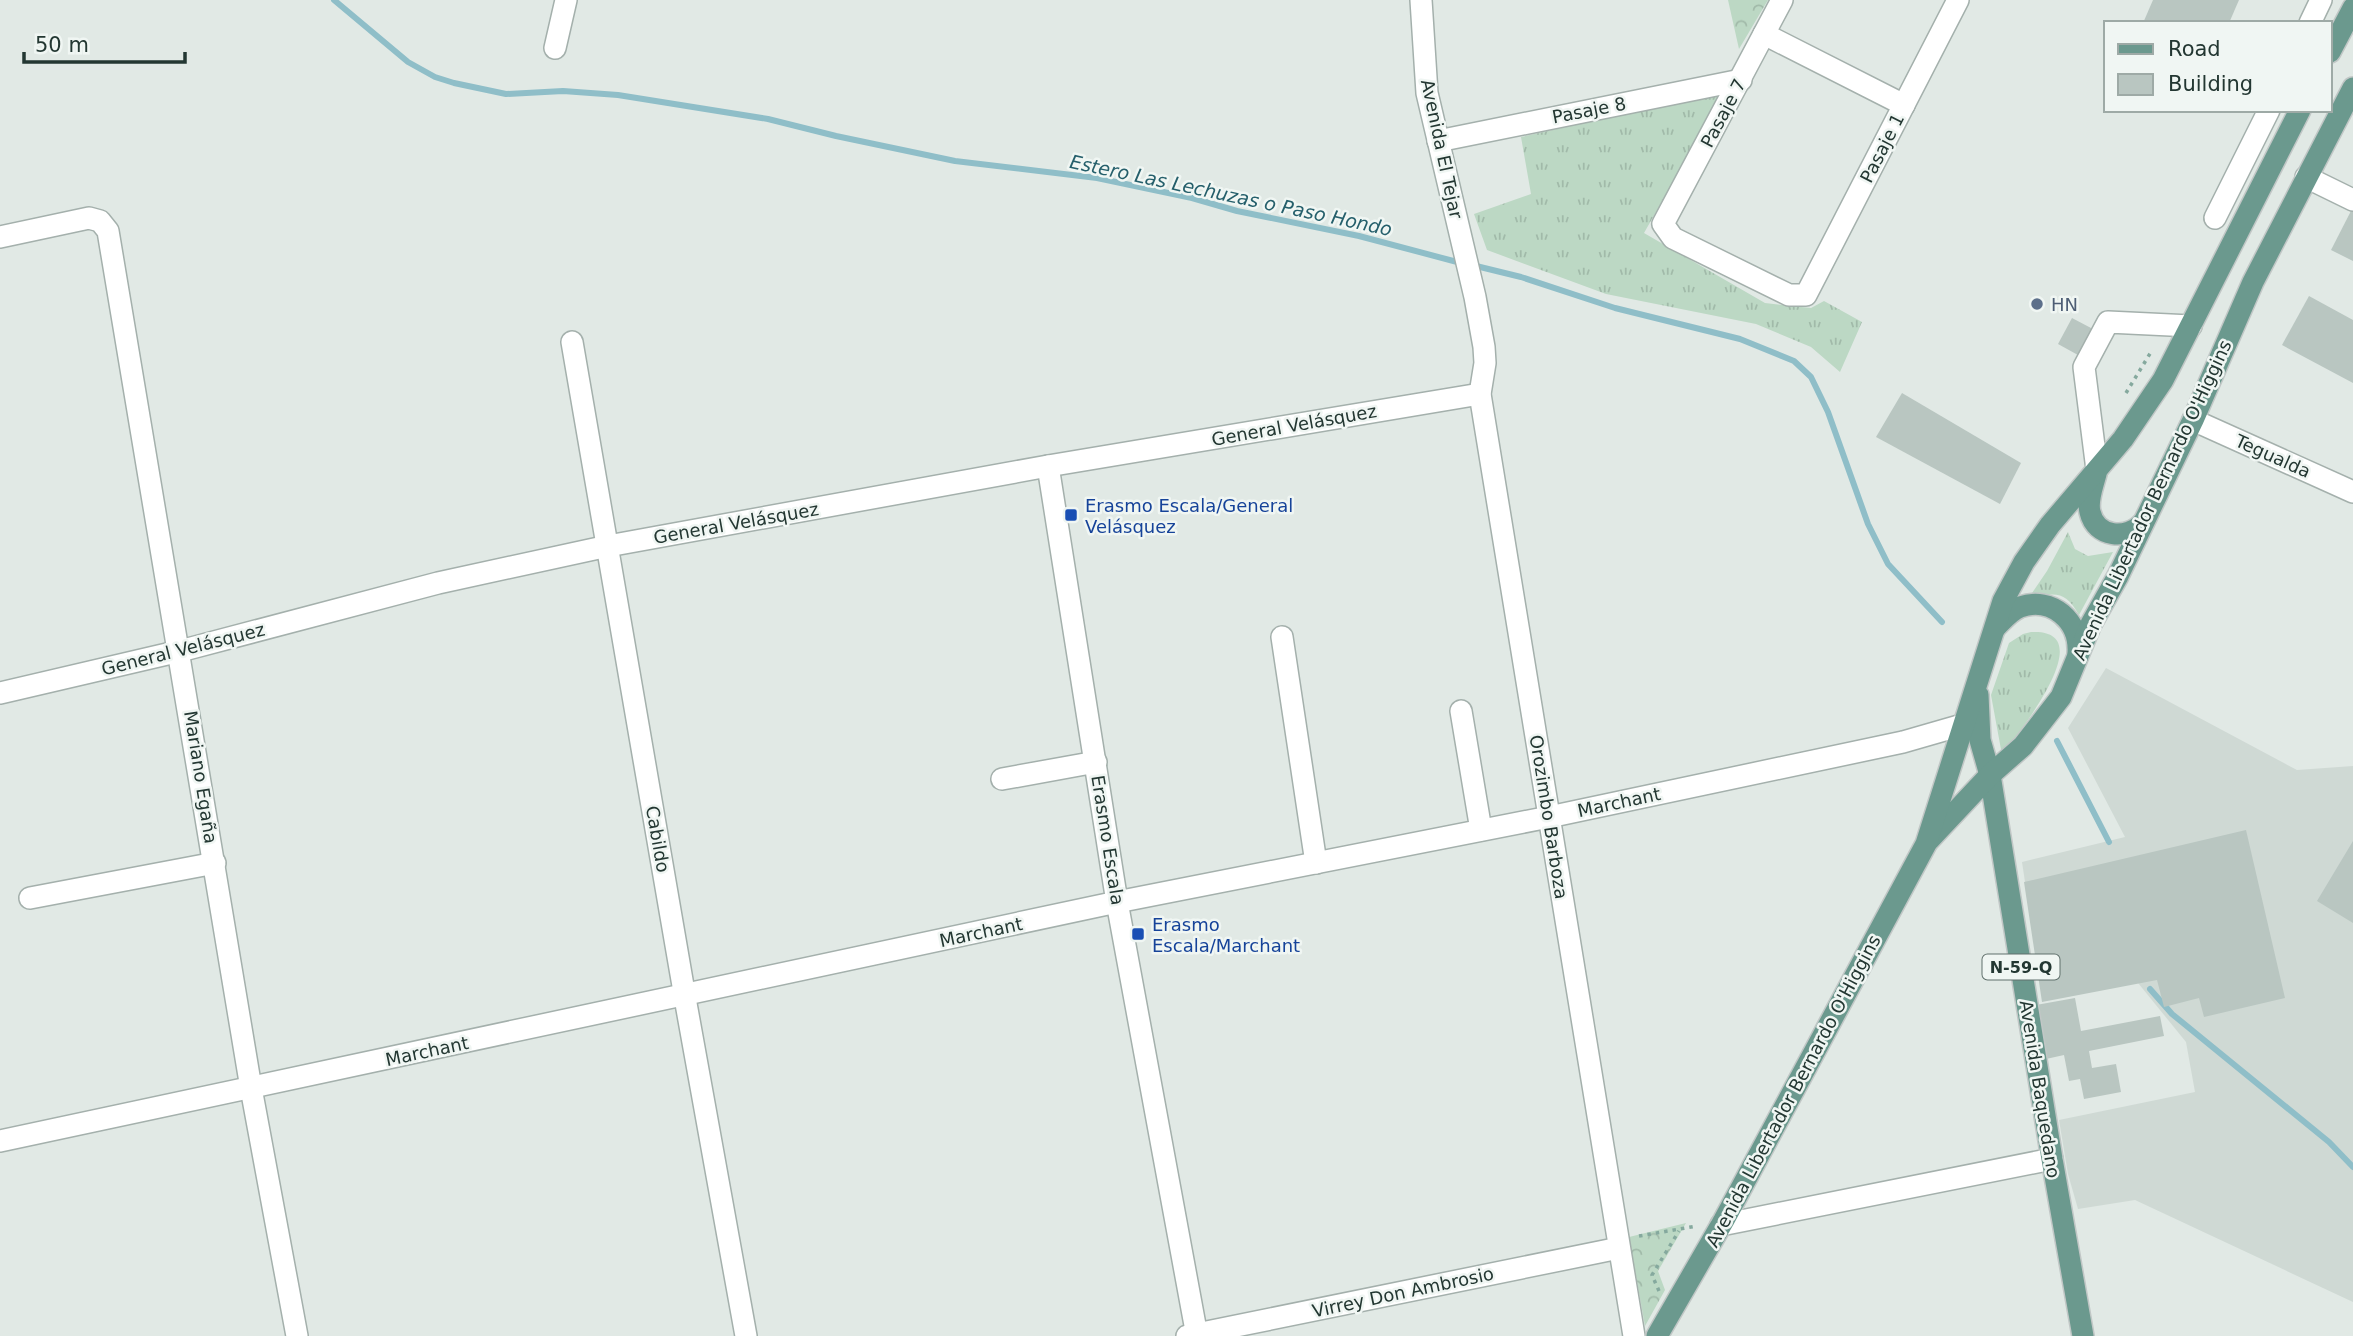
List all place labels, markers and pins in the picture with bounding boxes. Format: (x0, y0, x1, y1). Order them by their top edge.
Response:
place label: HN (2051, 294, 2078, 315)
marker: HN (2029, 296, 2045, 312)
place label: Erasmo Escala/General Velásquez (1085, 495, 1293, 537)
marker: Erasmo Escala/General Velásquez (1063, 507, 1079, 523)
place label: Erasmo Escala/Marchant (1152, 914, 1300, 956)
marker: Erasmo Escala/Marchant (1130, 926, 1146, 942)

